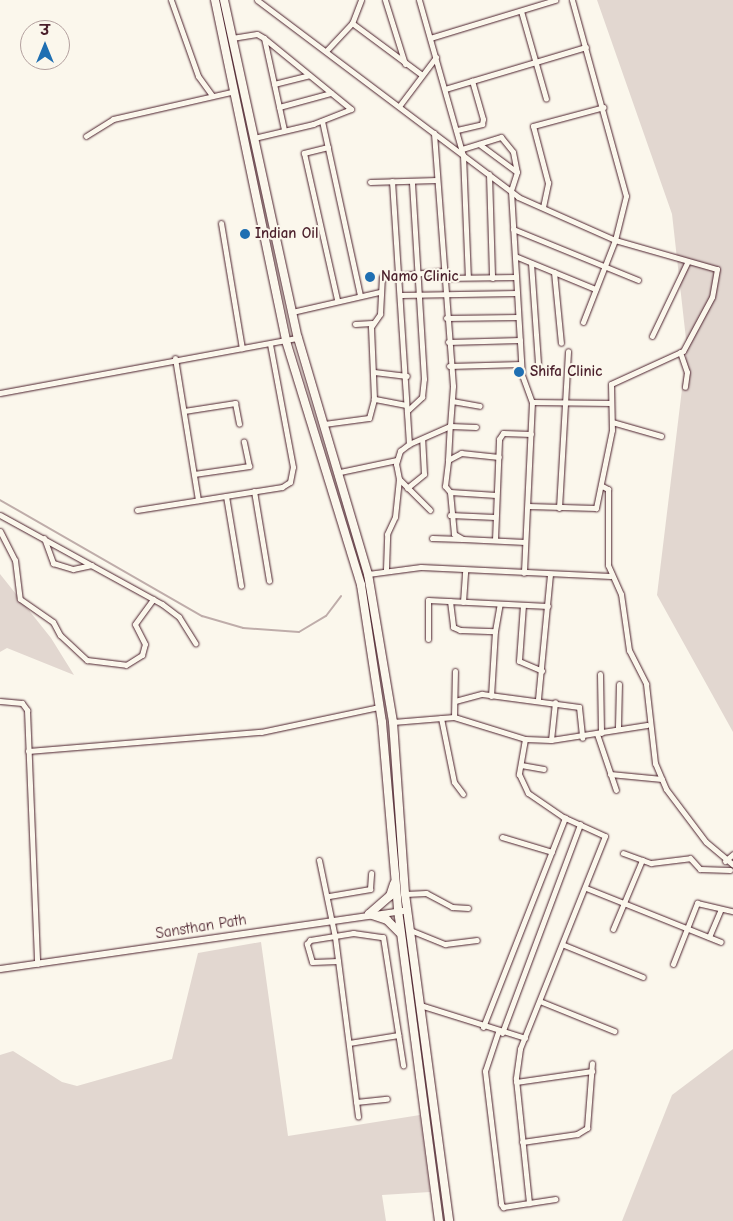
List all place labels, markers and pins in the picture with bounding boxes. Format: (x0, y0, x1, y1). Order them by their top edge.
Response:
place label: Indian Oil (255, 225, 319, 243)
marker: Indian Oil (239, 228, 251, 240)
place label: Namo Clinic (381, 268, 458, 286)
marker: Namo Clinic (363, 270, 377, 284)
place label: Shifa Clinic (530, 363, 602, 381)
marker: Shifa Clinic (512, 365, 526, 379)

